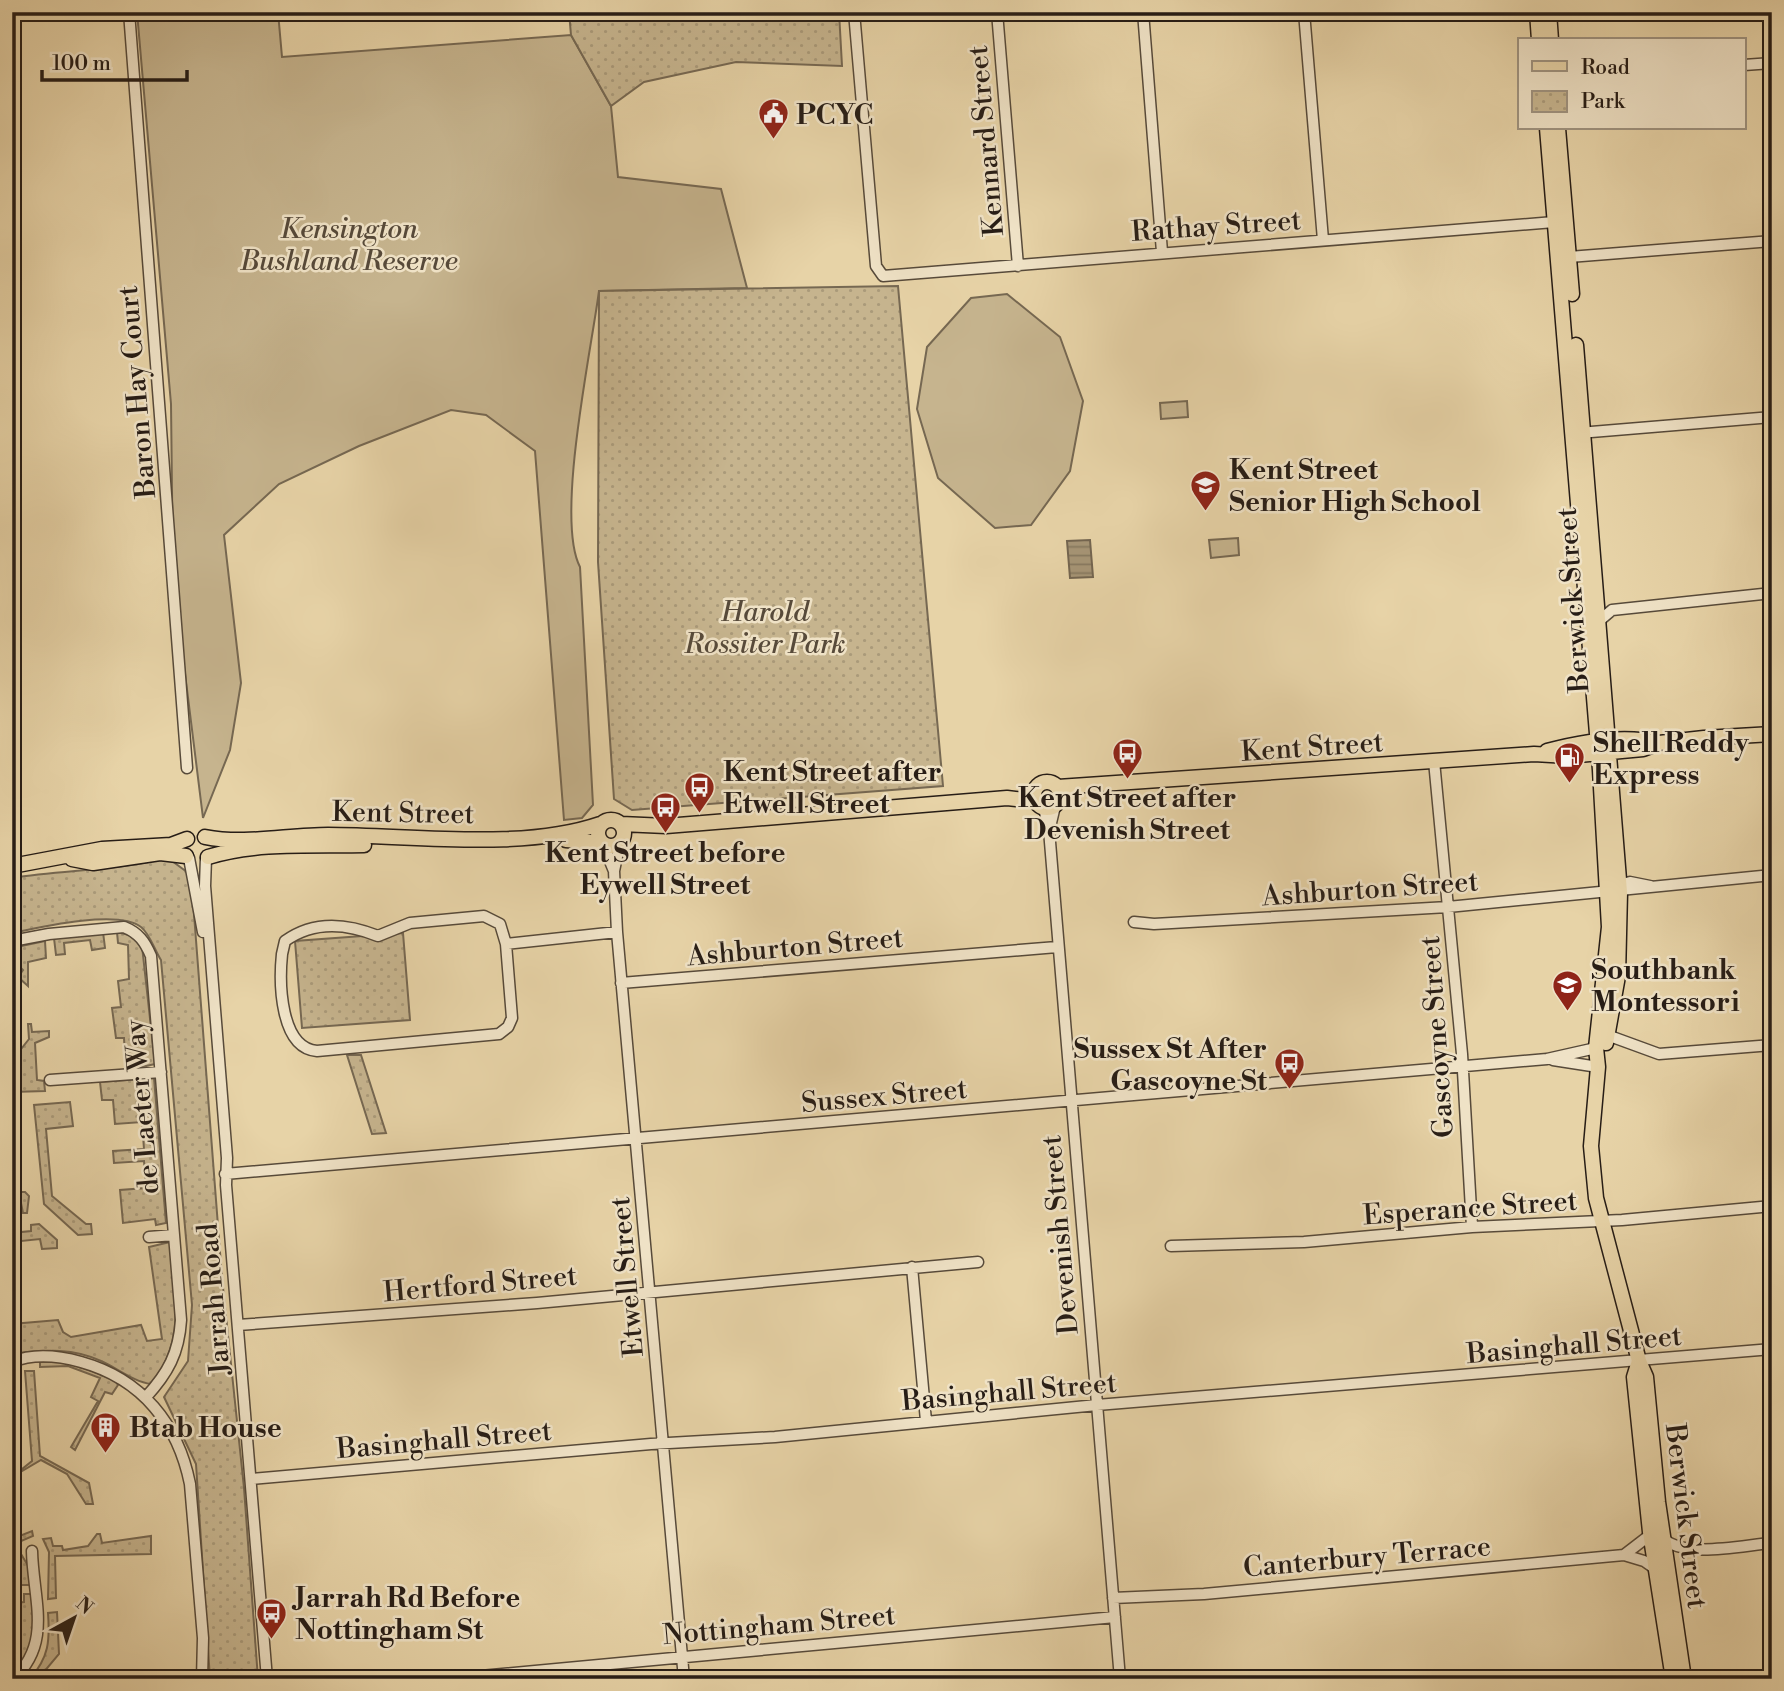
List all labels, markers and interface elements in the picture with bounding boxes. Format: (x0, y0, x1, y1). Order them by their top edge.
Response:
scale bar (42, 38, 187, 82)
legend (1518, 38, 1746, 130)
street label: Kennard Street (961, 44, 1012, 238)
text: 100 m (52, 51, 111, 77)
text: Road (1581, 55, 1630, 81)
text: Park (1581, 89, 1626, 115)
public building icon: PCYC (756, 97, 790, 141)
place label: PCYC (796, 98, 874, 133)
street label: Rathay Street (1130, 203, 1302, 250)
park label: Kensington Bushland Reserve (239, 212, 458, 279)
street label: Baron Hay Court (111, 284, 164, 501)
place label: Kent Street Senior High School (1229, 453, 1481, 520)
school or university icon: Kent Street Senior High School (1189, 468, 1223, 512)
street label: Berwick Street (1550, 506, 1598, 695)
park label: Harold Rossiter Park (683, 595, 846, 662)
street label: Kent Street (1240, 725, 1385, 770)
place label: Shell Reddy Express (1593, 726, 1750, 793)
bus stop icon: Kent Street after Devenish Street (1110, 736, 1144, 780)
fuel station icon: Shell Reddy Express (1553, 741, 1587, 785)
place label: Kent Street after Etwell Street (723, 755, 942, 822)
bus stop icon: Kent Street after Etwell Street (683, 770, 717, 814)
place label: Kent Street after Devenish Street (1018, 781, 1236, 848)
bus stop icon: Kent Street before Eywell Street (648, 791, 682, 835)
street label: Kent Street (331, 795, 475, 832)
place label: Kent Street before Eywell Street (544, 836, 786, 903)
street label: Ashburton Street (1260, 864, 1480, 915)
street label: Ashburton Street (685, 921, 905, 974)
street label: Gascoyne Street (1413, 935, 1462, 1139)
place label: Southbank Montessori (1591, 953, 1740, 1020)
school or university icon: Southbank Montessori (1551, 968, 1585, 1012)
street label: de Laeter Way (117, 1018, 168, 1196)
place label: Sussex St After Gascoyne St (1073, 1032, 1268, 1099)
bus stop icon: Sussex St After Gascoyne St (1273, 1047, 1307, 1091)
street label: Sussex Street (800, 1072, 969, 1121)
street label: Devenish Street (1034, 1134, 1087, 1336)
street label: Esperance Street (1362, 1184, 1579, 1233)
street label: Etwell Street (603, 1195, 652, 1359)
street label: Jarrah Road (190, 1221, 239, 1377)
street label: Hertford Street (382, 1259, 579, 1310)
street label: Basinghall Street (1464, 1319, 1683, 1372)
street label: Basinghall Street (899, 1366, 1118, 1419)
building icon: Btab House (89, 1410, 123, 1454)
place label: Btab House (129, 1411, 282, 1446)
street label: Basinghall Street (334, 1414, 553, 1467)
street label: Berwick Street (1657, 1421, 1714, 1611)
street label: Canterbury Terrace (1242, 1529, 1492, 1586)
place label: Jarrah Rd Before Nottingham St (291, 1581, 520, 1648)
north arrow (38, 1582, 108, 1652)
text: N (71, 1592, 98, 1620)
bus stop icon: Jarrah Rd Before Nottingham St (255, 1596, 289, 1640)
street label: Nottingham Street (661, 1598, 897, 1653)

